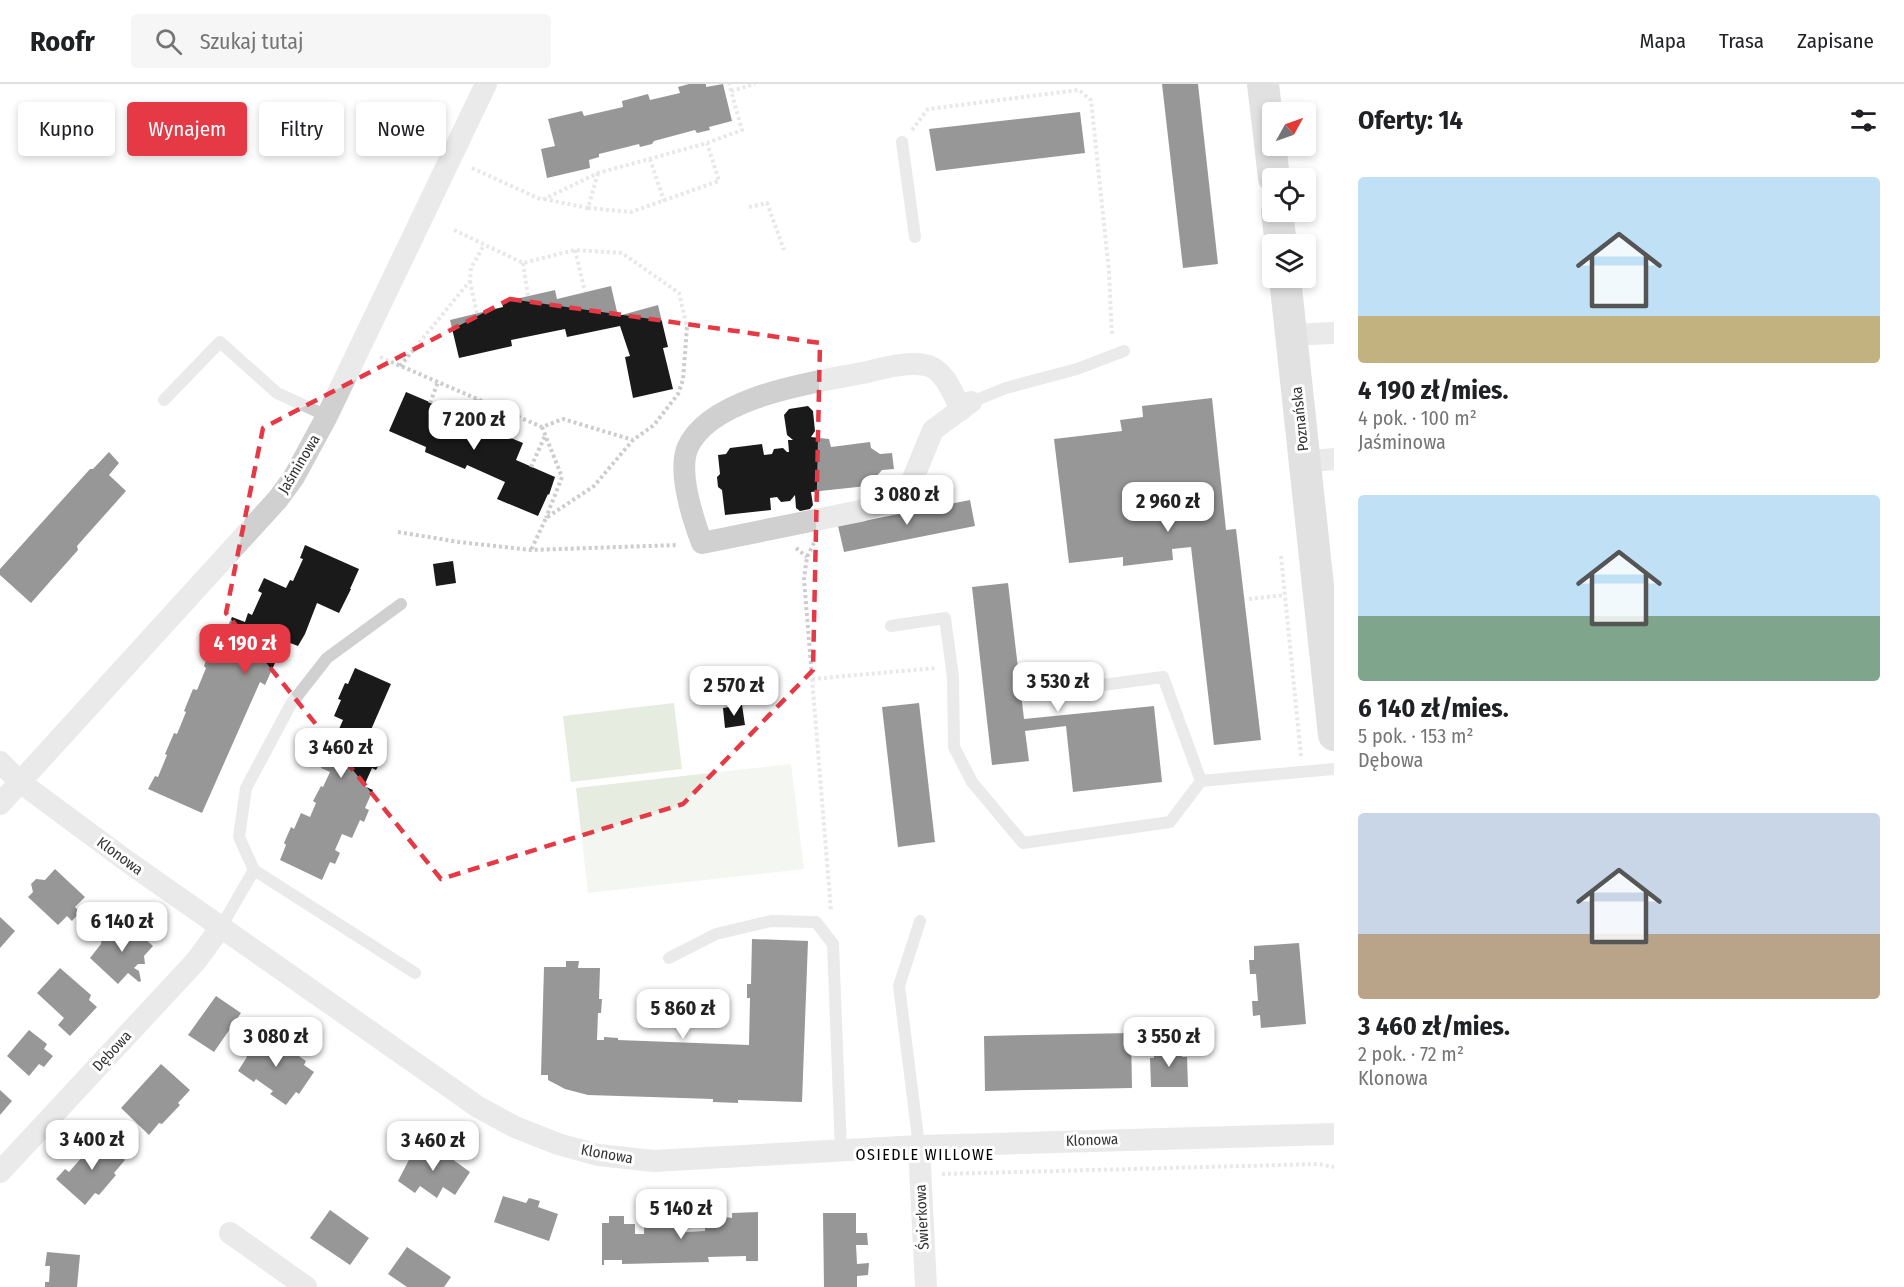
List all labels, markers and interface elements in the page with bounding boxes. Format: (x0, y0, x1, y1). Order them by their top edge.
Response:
search box (131, 14, 551, 68)
text: Roofr (30, 25, 95, 58)
icon: search (152, 25, 185, 58)
text: Szukaj tutaj (200, 28, 303, 55)
text: Mapa (1640, 28, 1686, 54)
text: Trasa (1719, 28, 1764, 54)
text: Zapisane (1797, 28, 1874, 54)
chip: Kupno (18, 102, 115, 156)
chip: Wynajem (127, 102, 247, 156)
chip: Filtry (259, 102, 344, 156)
chip: Nowe (356, 102, 446, 156)
north arrow (1262, 102, 1316, 156)
map controls (1262, 102, 1316, 288)
icon: filters (1847, 104, 1880, 137)
text: Oferty: 14 (1358, 105, 1463, 136)
button: locate (1262, 168, 1316, 222)
icon: home (1565, 216, 1673, 324)
button: layers (1262, 234, 1316, 288)
text: 4 190 zł/mies. (1358, 375, 1508, 406)
street label: Poznańska (1288, 386, 1312, 452)
pin: 7 200 zł (412, 400, 536, 451)
text: 4 pok. · 100 m² (1358, 406, 1477, 430)
text: 7 200 zł (443, 407, 505, 431)
text: Jaśminowa (1358, 430, 1446, 454)
street label: Jaśminowa (274, 431, 324, 497)
pin: 3 080 zł (845, 475, 969, 526)
text: 3 080 zł (875, 482, 939, 506)
pin: 2 960 zł (1106, 482, 1230, 533)
text: 2 960 zł (1136, 489, 1200, 513)
icon: home (1565, 534, 1673, 642)
pin: 4 190 zł (183, 624, 307, 675)
text: 4 190 zł (213, 631, 277, 655)
pin: 3 530 zł (996, 662, 1120, 713)
pin: 2 570 zł (672, 666, 796, 717)
text: 3 530 zł (1027, 669, 1089, 693)
text: 2 570 zł (704, 673, 764, 697)
text: 6 140 zł/mies. (1358, 693, 1509, 724)
text: 5 pok. · 153 m² (1358, 724, 1473, 748)
pin: 3 460 zł (279, 728, 403, 779)
text: 3 460 zł (309, 735, 373, 759)
text: Dębowa (1358, 748, 1423, 772)
street label: Klonowa (93, 833, 147, 879)
icon: home (1565, 852, 1673, 960)
pin: 6 140 zł (60, 902, 184, 953)
text: 6 140 zł (90, 909, 154, 933)
pin: 5 860 zł (621, 989, 745, 1040)
text: 5 860 zł (651, 996, 715, 1020)
text: 3 460 zł/mies. (1358, 1011, 1510, 1042)
pin: 3 080 zł (214, 1017, 338, 1068)
pin: 3 550 zł (1107, 1017, 1231, 1068)
text: 3 080 zł (244, 1024, 308, 1048)
text: 3 550 zł (1138, 1024, 1200, 1048)
street label: Dębowa (89, 1027, 135, 1075)
text: 2 pok. · 72 m² (1358, 1042, 1464, 1066)
text: Klonowa (1358, 1066, 1428, 1090)
pin: 3 400 zł (30, 1120, 154, 1171)
pin: 3 460 zł (371, 1121, 495, 1172)
text: 3 400 zł (60, 1127, 124, 1151)
text: 3 460 zł (401, 1128, 465, 1152)
street label: Klonowa (1065, 1130, 1119, 1150)
street label: Klonowa (580, 1141, 634, 1167)
district label: OSIEDLE WILLOWE (856, 1145, 995, 1164)
street label: Świerkowa (911, 1184, 933, 1250)
pin: 5 140 zł (619, 1189, 743, 1240)
text: 5 140 zł (650, 1196, 712, 1220)

